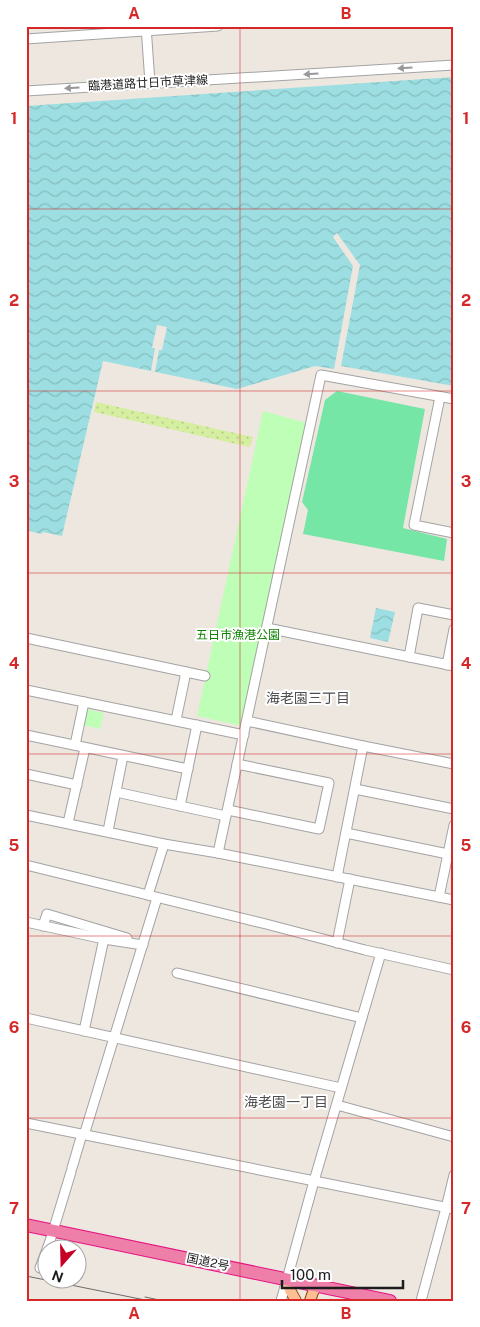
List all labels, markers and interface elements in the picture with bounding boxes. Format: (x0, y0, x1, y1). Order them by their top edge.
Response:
text: A (128, 4, 140, 23)
text: B (341, 4, 352, 23)
one-way arrow (397, 64, 413, 72)
one-way arrow (302, 70, 318, 78)
street label: 臨港道路廿日市草津線 (88, 73, 208, 93)
one-way arrow (64, 85, 80, 93)
text: 1 (11, 109, 17, 128)
text: 1 (463, 109, 469, 128)
text: 2 (9, 291, 19, 310)
text: 2 (461, 291, 471, 310)
text: 3 (9, 472, 19, 491)
text: 3 (461, 472, 471, 491)
park label: 五日市漁港公園 (196, 628, 280, 642)
text: 4 (9, 654, 20, 673)
text: 4 (461, 654, 472, 673)
district label: 海老園三丁目 (266, 690, 350, 706)
text: 5 (9, 836, 20, 855)
text: 5 (461, 836, 472, 855)
text: 6 (9, 1018, 19, 1037)
text: 6 (461, 1018, 471, 1037)
district label: 海老園一丁目 (244, 1094, 328, 1110)
text: 7 (9, 1199, 19, 1218)
text: 7 (461, 1199, 471, 1218)
north arrow (38, 1240, 88, 1290)
street label: 国道2号 (185, 1251, 231, 1273)
scale bar (282, 1257, 404, 1289)
text: 100 m (290, 1266, 331, 1283)
text: N (50, 1267, 65, 1286)
text: A (128, 1304, 140, 1323)
text: B (341, 1304, 352, 1323)

